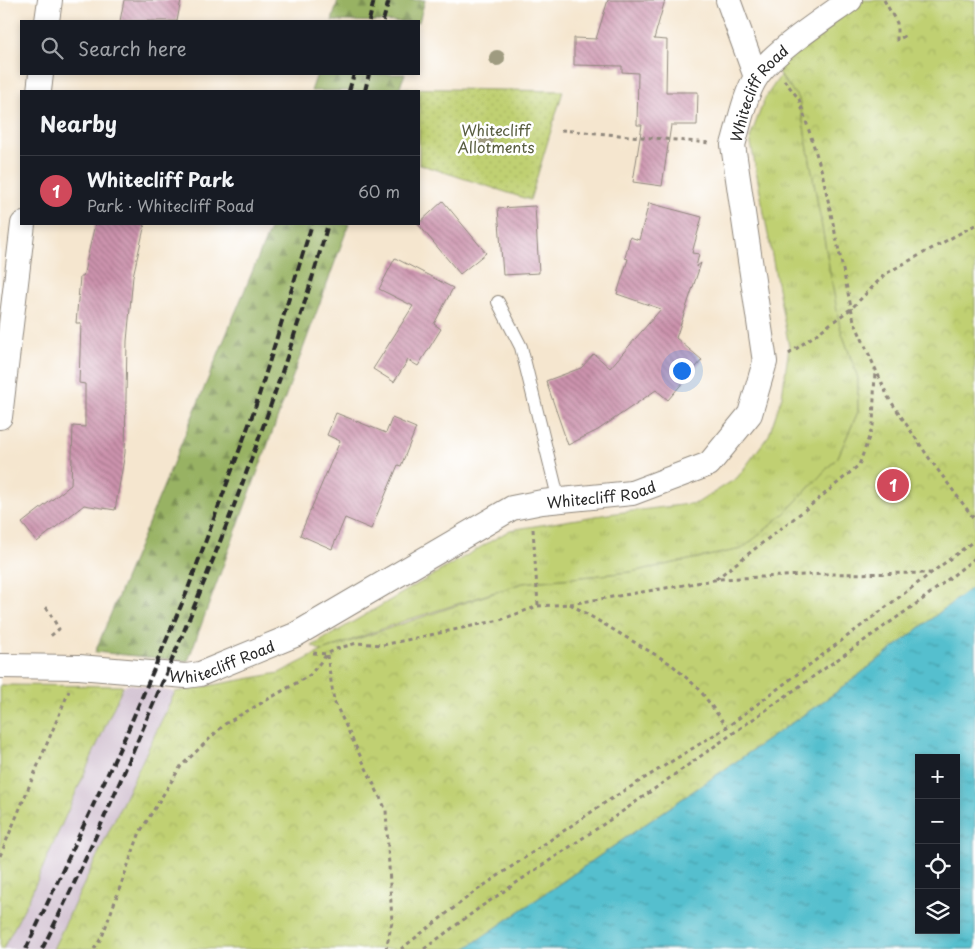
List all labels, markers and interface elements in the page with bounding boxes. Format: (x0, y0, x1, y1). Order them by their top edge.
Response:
search box (20, 20, 420, 75)
icon: search (38, 34, 66, 62)
text: Search here (78, 34, 187, 62)
street label: Whitecliff Road (723, 39, 793, 144)
text: Nearby (40, 107, 117, 139)
park label: Whitecliff Allotments (457, 118, 535, 158)
text: Whitecliff Park (87, 165, 234, 193)
text: 1 (52, 179, 60, 203)
text: 60 m (358, 179, 400, 203)
text: Park · Whitecliff Road (87, 193, 254, 217)
your location (669, 358, 695, 384)
pin: 1 (877, 466, 909, 504)
street label: Whitecliff Road (546, 474, 659, 513)
street label: Whitecliff Road (169, 633, 278, 688)
map controls (915, 754, 960, 934)
button: + (915, 754, 960, 799)
button: − (915, 799, 960, 844)
button: locate (915, 844, 960, 889)
button: layers (915, 889, 960, 934)

